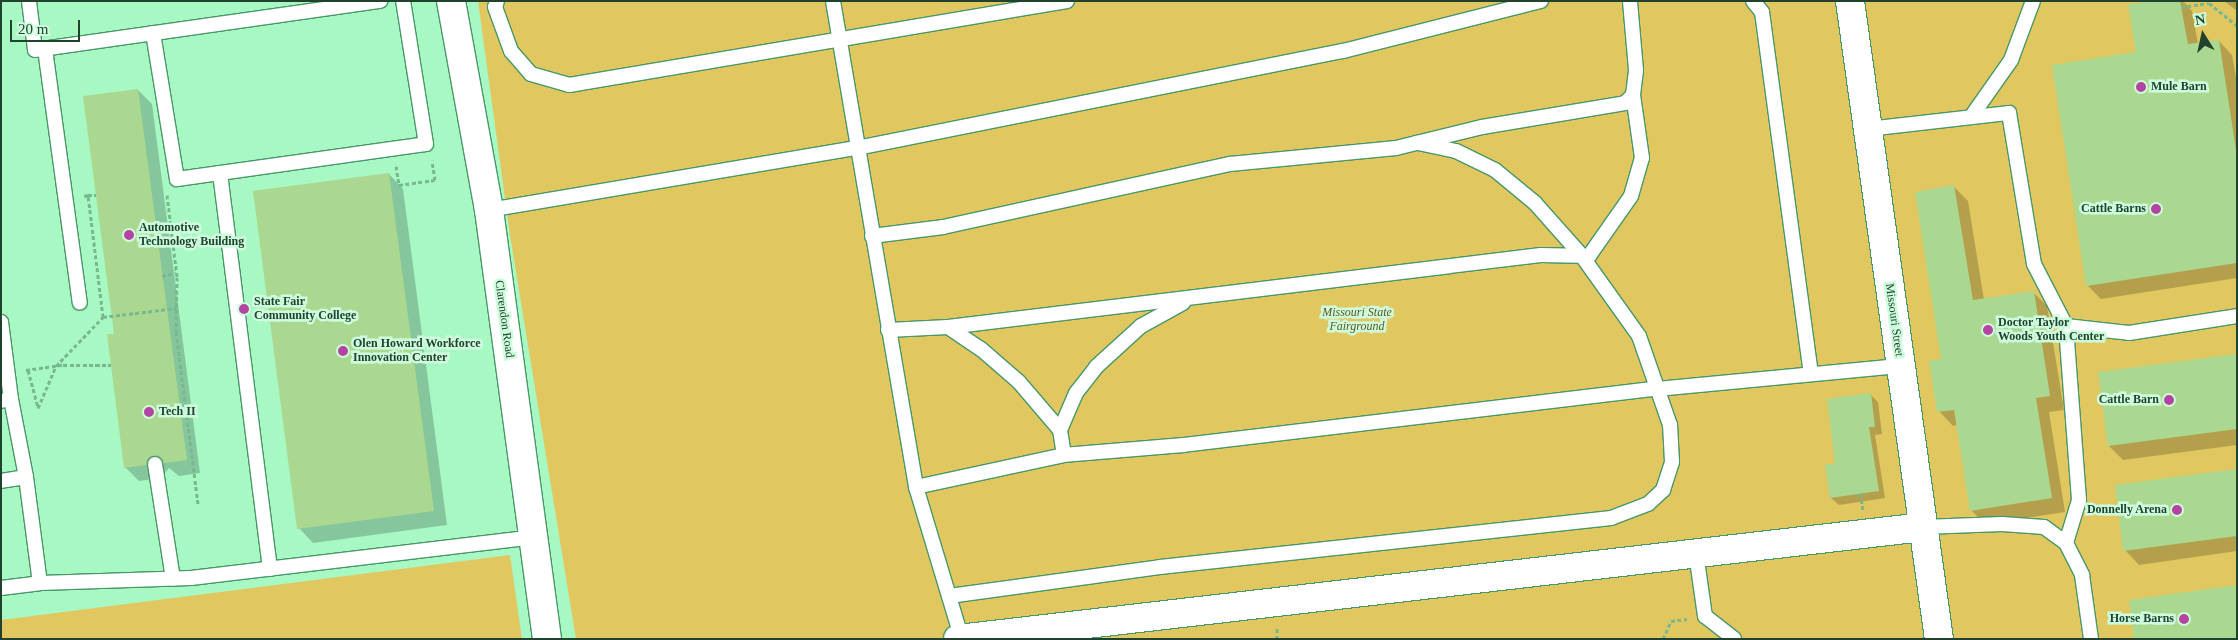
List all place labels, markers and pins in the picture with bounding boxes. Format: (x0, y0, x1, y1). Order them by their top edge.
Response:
place label: Mule Barn (2151, 80, 2207, 94)
marker: Mule Barn (2135, 81, 2147, 93)
place label: Cattle Barns (2081, 202, 2146, 216)
marker: Cattle Barns (2150, 203, 2162, 215)
place label: Automotive Technology Building (139, 221, 244, 249)
marker: Automotive Technology Building (123, 229, 135, 241)
place label: State Fair Community College (254, 295, 356, 323)
marker: State Fair Community College (238, 303, 250, 315)
place label: Doctor Taylor Woods Youth Center (1998, 316, 2105, 344)
marker: Doctor Taylor Woods Youth Center (1982, 324, 1994, 336)
place label: Olen Howard Workforce Innovation Center (353, 337, 481, 365)
marker: Olen Howard Workforce Innovation Center (337, 345, 349, 357)
place label: Cattle Barn (2099, 393, 2159, 407)
marker: Cattle Barn (2163, 394, 2175, 406)
place label: Tech II (159, 405, 196, 419)
marker: Tech II (143, 406, 155, 418)
place label: Donnelly Arena (2086, 503, 2167, 517)
marker: Donnelly Arena (2171, 504, 2183, 516)
place label: Horse Barns (2110, 612, 2174, 626)
marker: Horse Barns (2178, 613, 2190, 625)

